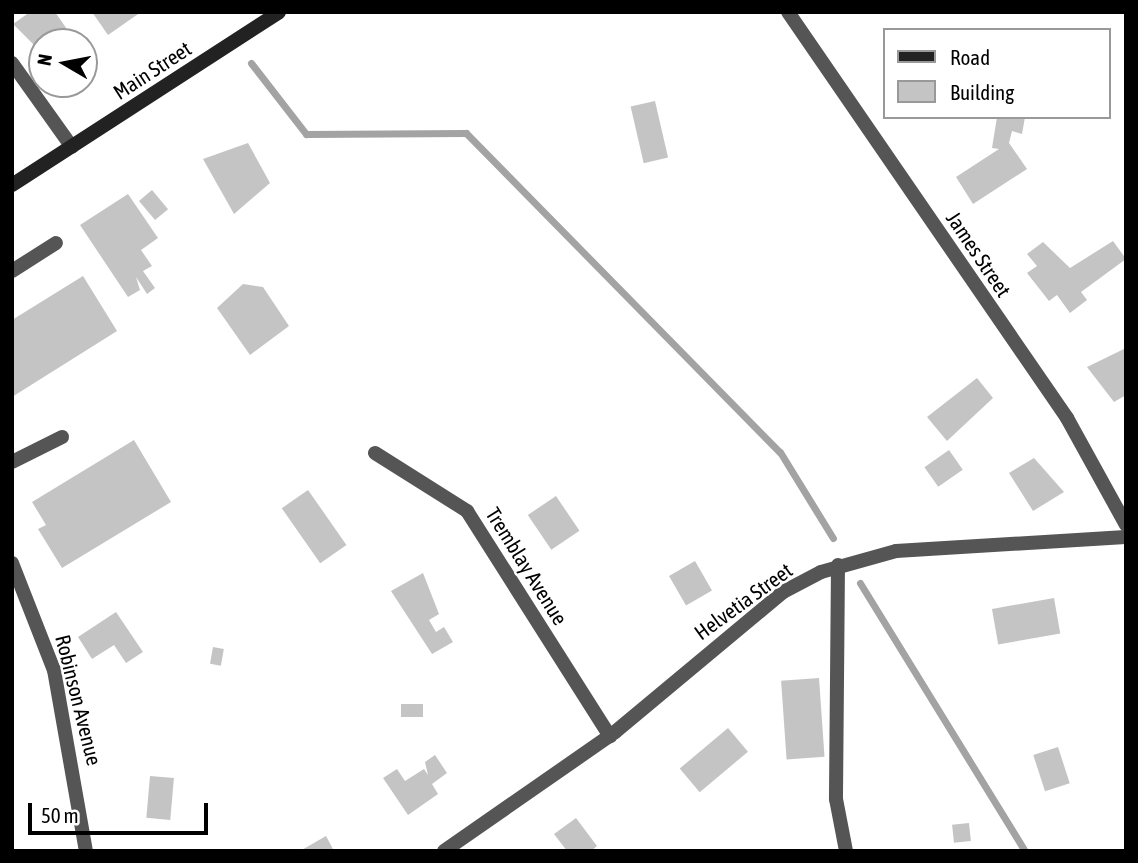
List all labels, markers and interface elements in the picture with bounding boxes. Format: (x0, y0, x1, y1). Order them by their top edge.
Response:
north arrow (28, 28, 98, 98)
legend (883, 28, 1110, 119)
street label: Main Street (108, 36, 196, 104)
text: Road (950, 45, 990, 69)
text: N (32, 52, 56, 67)
text: Building (950, 80, 1014, 104)
street label: James Street (941, 207, 1017, 301)
street label: Tremblay Avenue (481, 503, 573, 629)
street label: Helvetia Street (689, 557, 797, 645)
street label: Robinson Avenue (51, 632, 107, 768)
scale bar (32, 790, 212, 834)
text: 50 m (41, 803, 79, 827)

